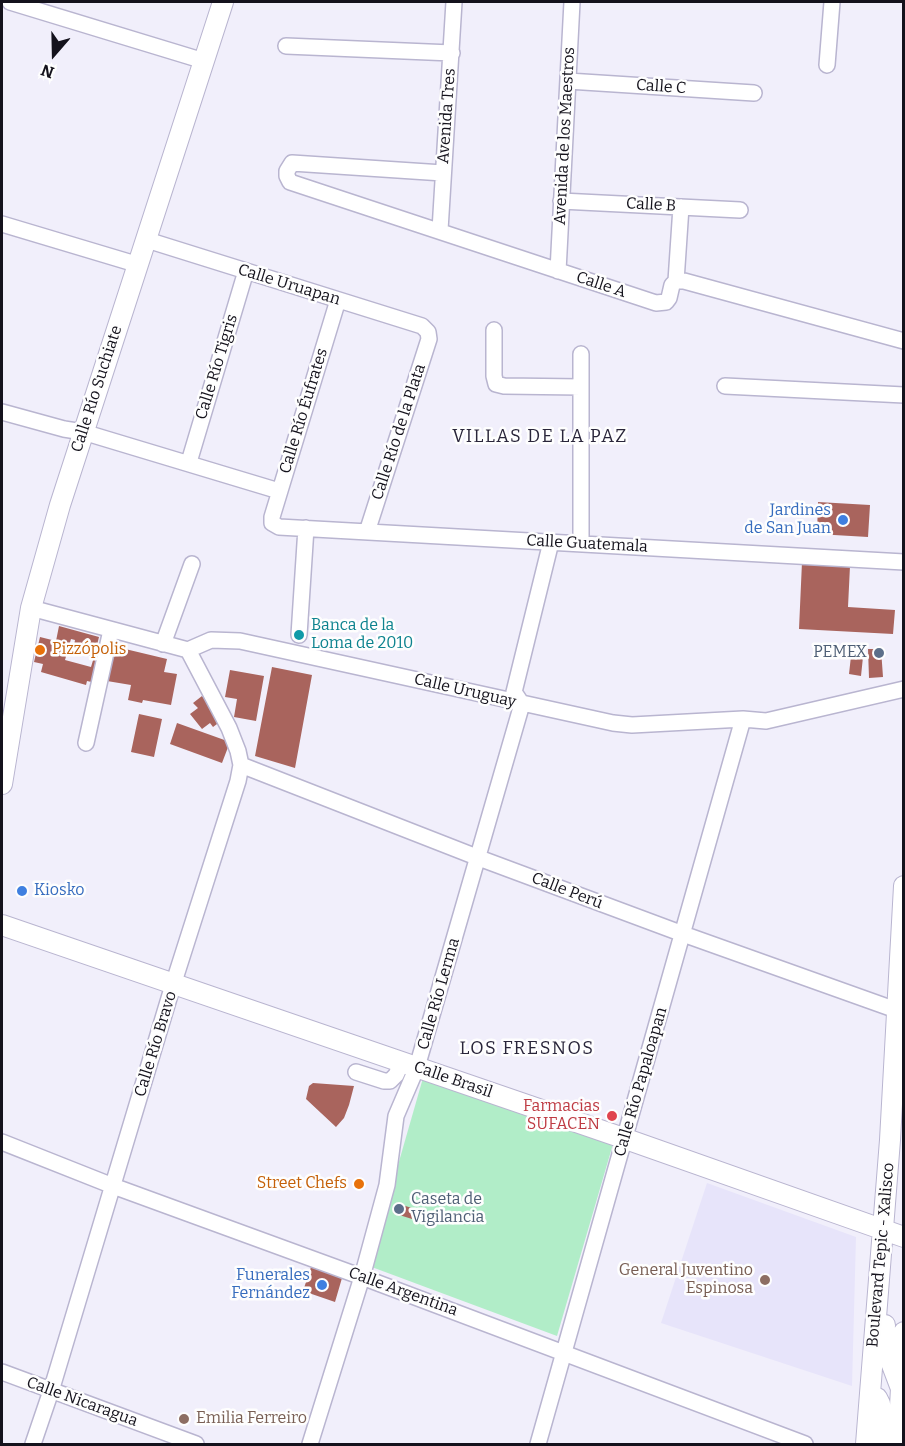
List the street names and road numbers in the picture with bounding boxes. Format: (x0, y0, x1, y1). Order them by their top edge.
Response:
street label: Avenida de los Maestros (551, 47, 579, 225)
street label: Avenida Tres (434, 68, 460, 164)
street label: Calle C (635, 76, 687, 98)
street label: Calle B (625, 194, 677, 216)
street label: Calle Uruapan (236, 260, 342, 310)
street label: Calle A (574, 268, 628, 302)
street label: Calle Río Tigris (192, 312, 242, 422)
street label: Calle Río Suchiate (67, 323, 127, 455)
street label: Calle Río Éufrates (276, 346, 332, 476)
street label: Calle Río de la Plata (368, 361, 430, 503)
street label: Calle Guatemala (526, 531, 648, 557)
street label: Calle Uruguay (412, 670, 518, 712)
street label: Calle Perú (529, 869, 605, 913)
street label: Calle Río Lerma (414, 936, 464, 1052)
street label: Calle Río Bravo (131, 989, 181, 1099)
street label: Calle Río Papaloapan (610, 1005, 672, 1159)
street label: Calle Brasil (411, 1058, 495, 1102)
street label: Boulevard Tepic - Xalisco (863, 1162, 899, 1348)
street label: Calle Argentina (346, 1263, 460, 1321)
street label: Calle Nicaragua (24, 1373, 140, 1431)

